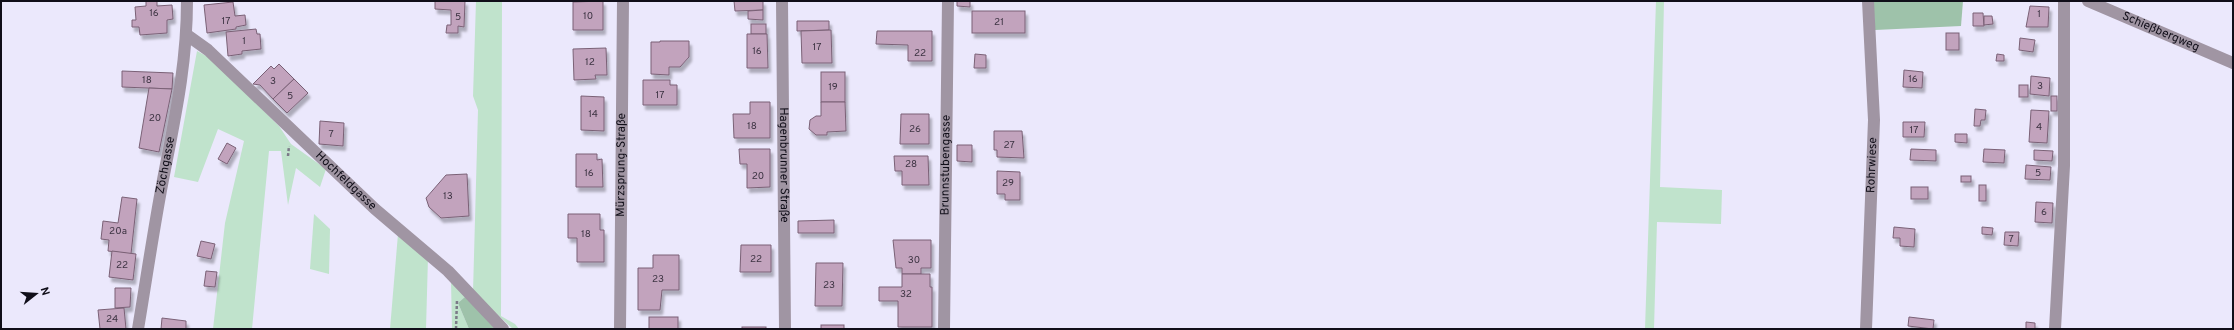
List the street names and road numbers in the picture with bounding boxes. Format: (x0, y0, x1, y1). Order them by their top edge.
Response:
street label: Schießbergweg (2120, 8, 2202, 56)
street label: Hagenbrunner Straße (775, 107, 792, 223)
street label: Mürzsprung-Straße (613, 113, 630, 217)
street label: Brunnstubengasse (937, 115, 955, 215)
street label: Zöchgasse (152, 135, 179, 195)
street label: Rohrwiese (1863, 137, 1881, 193)
street label: Hochfeldgasse (312, 148, 380, 214)

